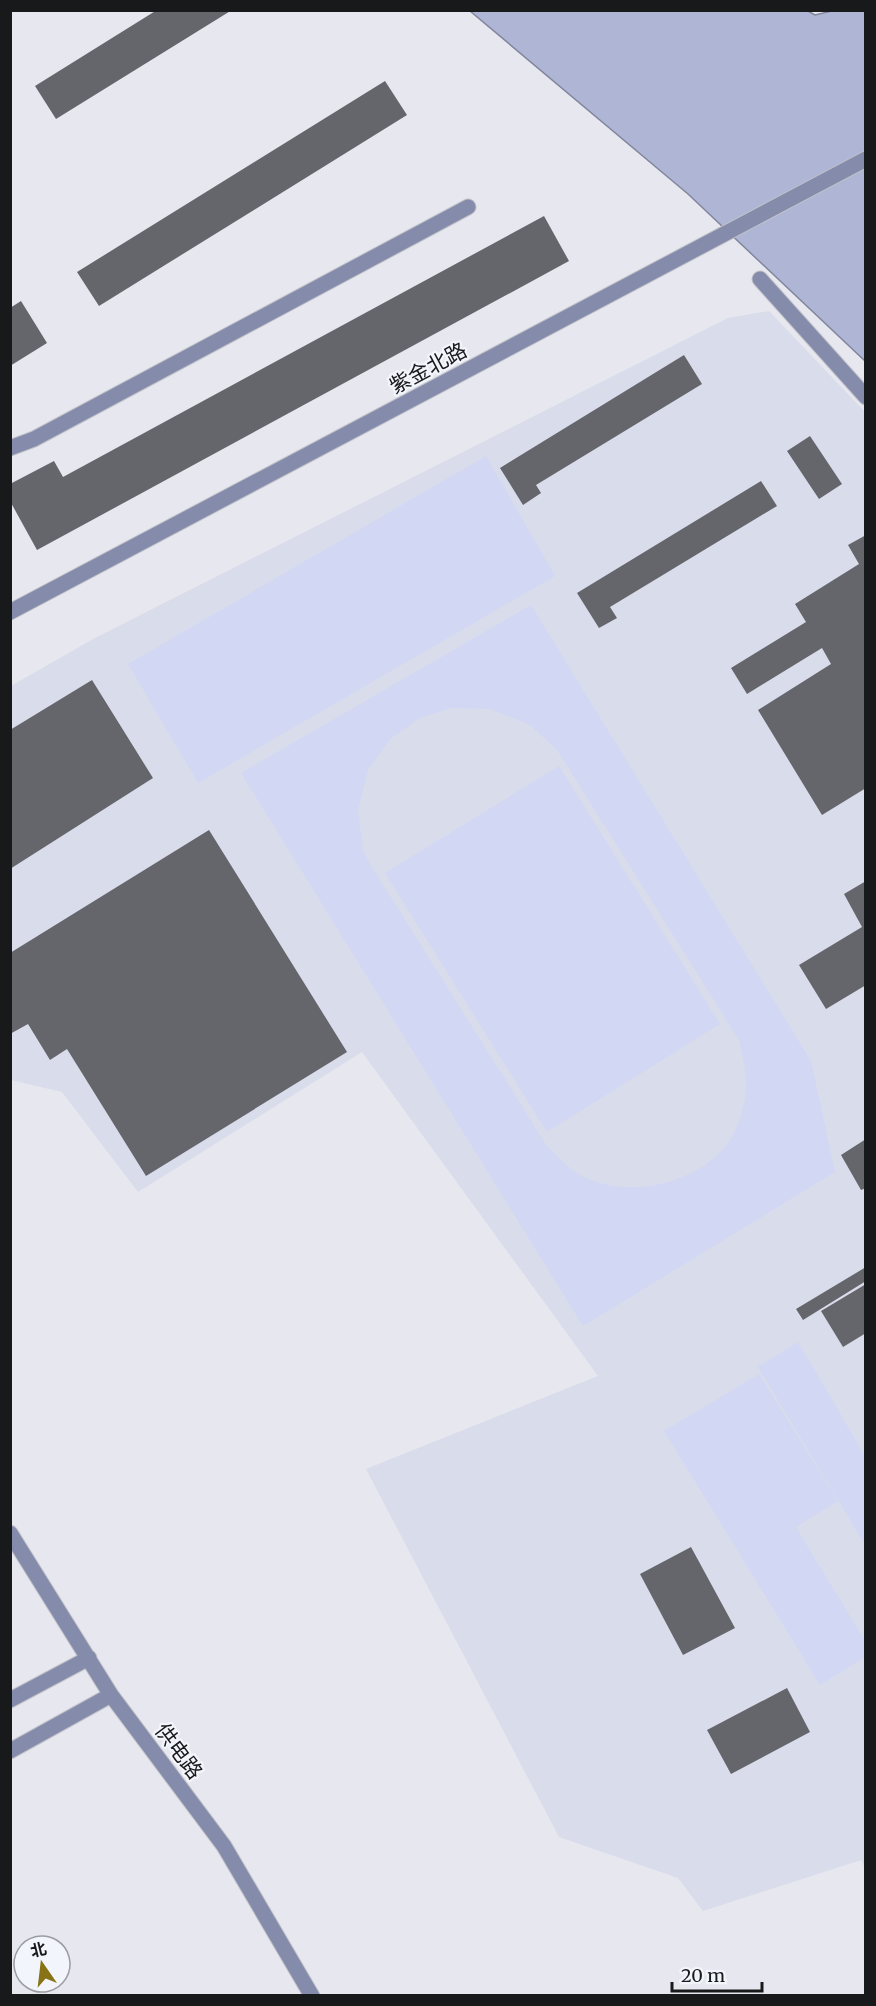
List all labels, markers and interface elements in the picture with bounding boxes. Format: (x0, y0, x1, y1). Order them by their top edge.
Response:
street label: 紫金北路 (385, 336, 471, 400)
street label: 供电路 (149, 1718, 209, 1784)
north arrow (12, 1934, 72, 1994)
text: 北 (28, 1938, 49, 1961)
scale bar (672, 1955, 762, 1993)
text: 20 m (681, 1964, 725, 1987)

